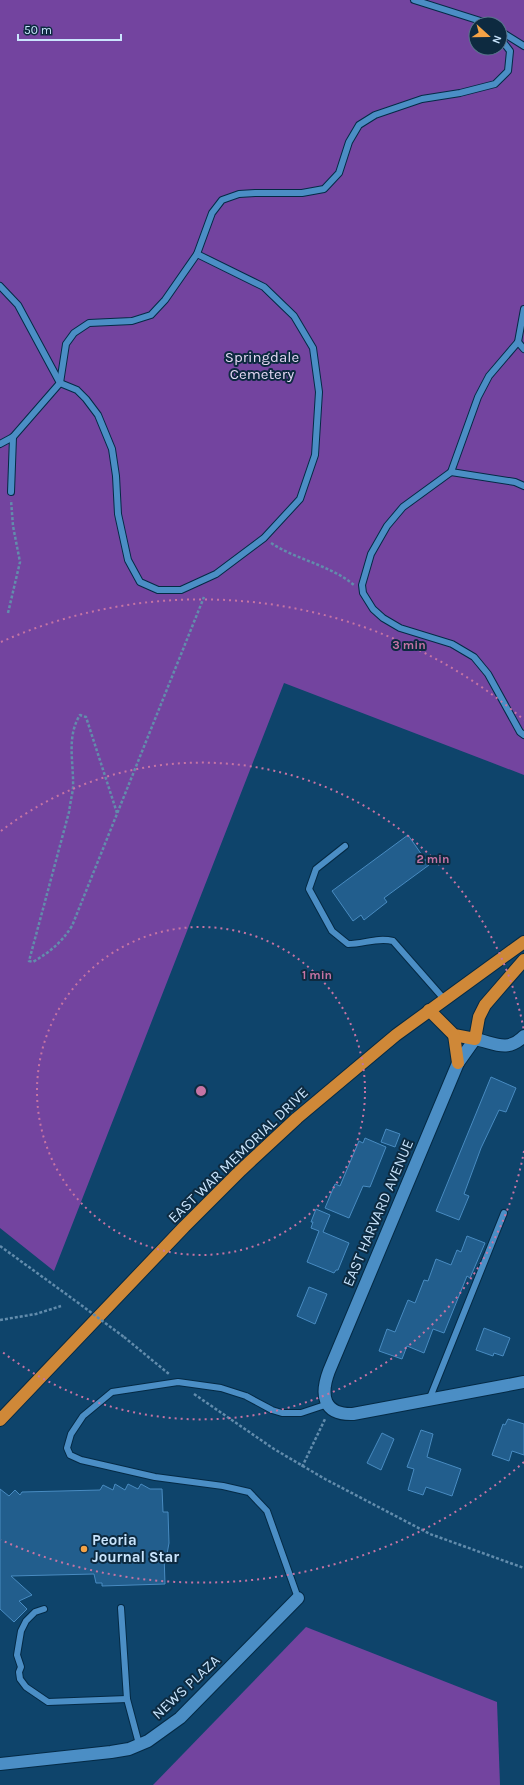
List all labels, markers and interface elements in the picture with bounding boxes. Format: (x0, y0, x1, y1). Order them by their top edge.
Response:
scale bar (18, 16, 121, 42)
north arrow (468, 16, 508, 56)
text: 50 m (24, 23, 52, 37)
text: N (489, 33, 504, 45)
park label: Springdale Cemetery (225, 348, 299, 383)
text: 3 min (392, 638, 426, 652)
text: 2 min (416, 852, 450, 866)
text: 1 min (302, 968, 332, 982)
street label: EAST WAR MEMORIAL DRIVE (164, 1083, 312, 1227)
centre of rings (194, 1084, 208, 1098)
street label: EAST HARVARD AVENUE (339, 1137, 417, 1289)
place label: Peoria Journal Star (92, 1531, 179, 1566)
marker: Peoria Journal Star (79, 1544, 89, 1554)
street label: NEWS PLAZA (148, 1651, 224, 1723)

